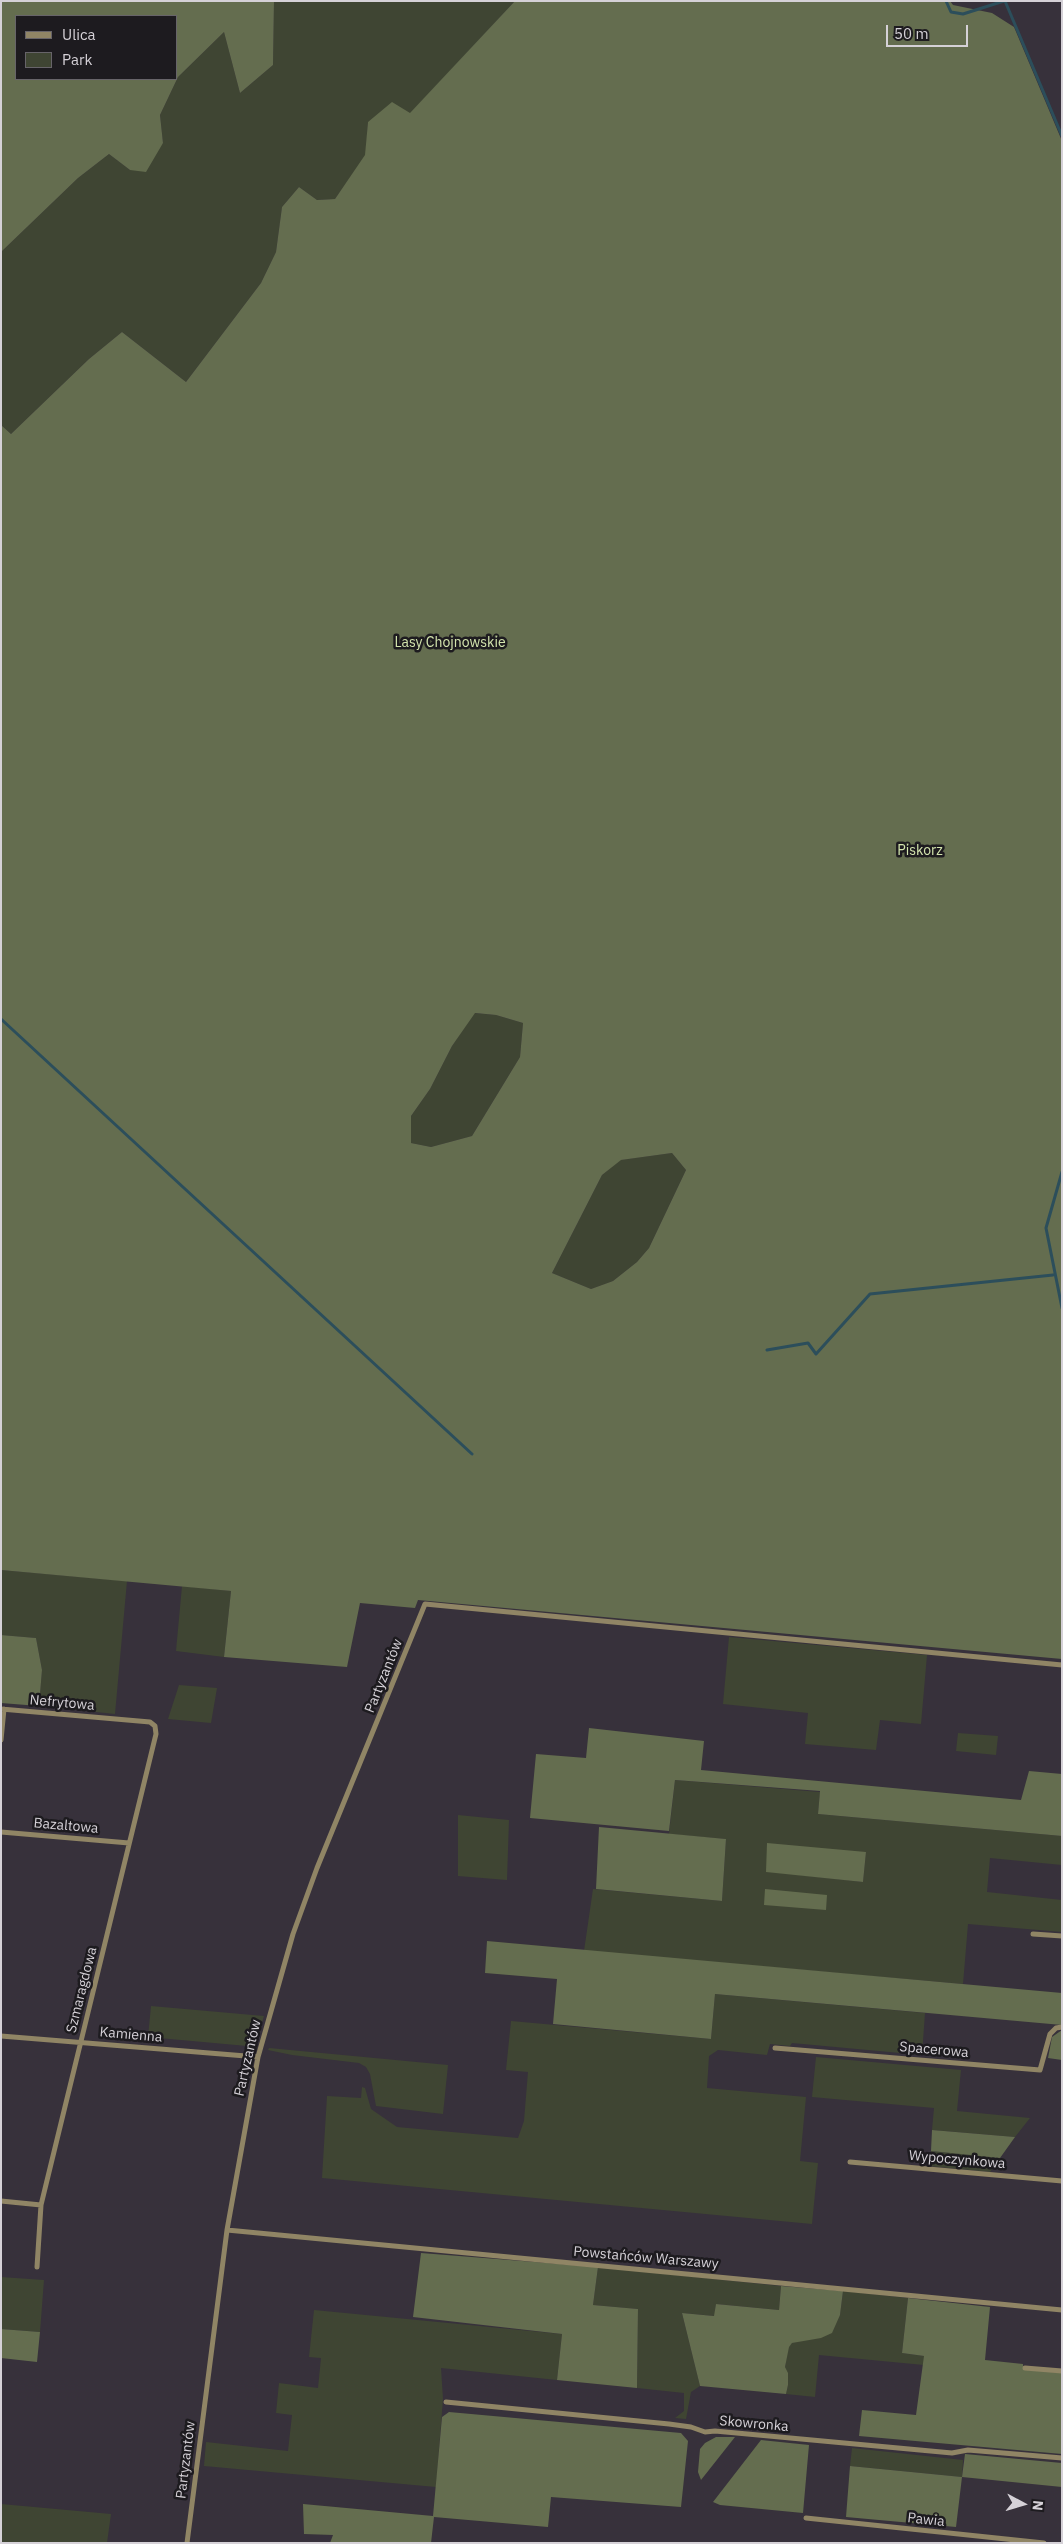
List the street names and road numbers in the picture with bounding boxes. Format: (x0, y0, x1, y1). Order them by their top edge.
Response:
street label: Partyzantów (362, 1637, 406, 1715)
street label: Nefrytowa (29, 1692, 95, 1714)
street label: Bazaltowa (33, 1815, 99, 1837)
street label: Szmaragdowa (63, 1945, 101, 2035)
street label: Partyzantów (231, 2018, 265, 2098)
street label: Kamienna (99, 2024, 163, 2046)
street label: Spacerowa (899, 2039, 969, 2061)
street label: Wypoczynkowa (908, 2147, 1006, 2173)
street label: Powstańców Warszawy (573, 2243, 719, 2273)
street label: Skowronka (719, 2413, 789, 2435)
street label: Partyzantów (173, 2420, 199, 2500)
street label: Pawia (906, 2510, 946, 2530)

